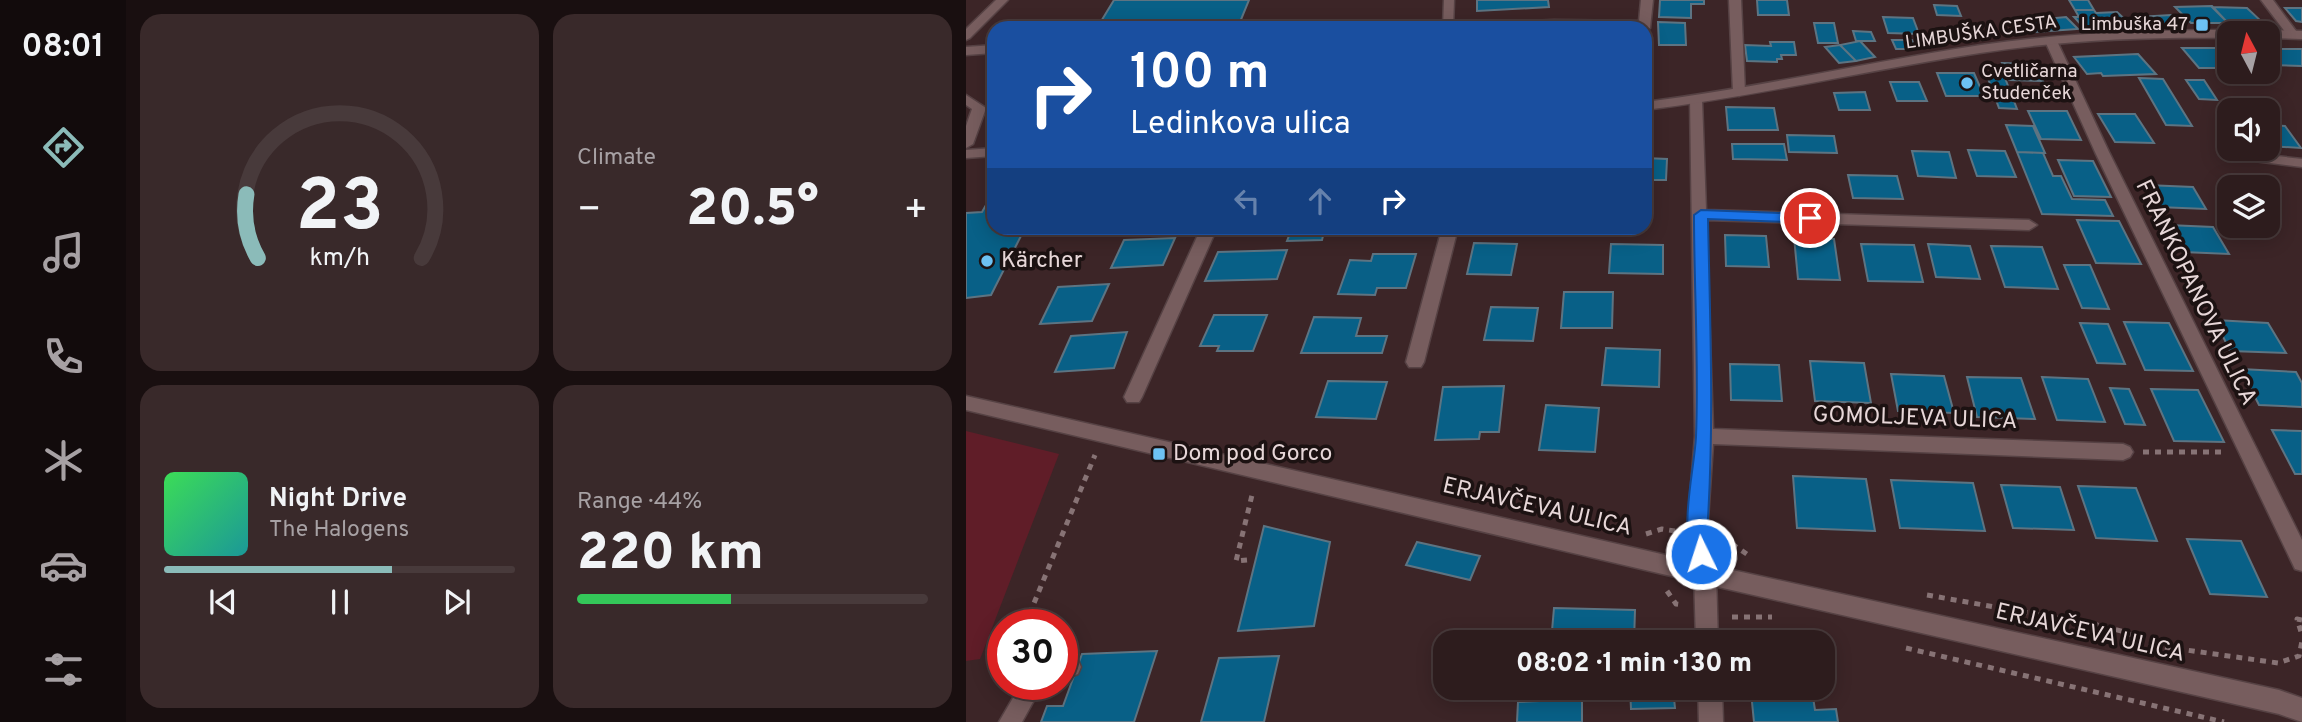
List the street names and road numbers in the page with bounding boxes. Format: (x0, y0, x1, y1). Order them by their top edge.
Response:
street label: LIMBUŠKA CESTA (1903, 9, 2058, 56)
street label: FRANKOPANOVA ULICA (2128, 175, 2262, 411)
street label: GOMOLJEVA ULICA (1812, 401, 2018, 437)
street label: ERJAVČEVA ULICA (1439, 470, 1635, 544)
street label: ERJAVČEVA ULICA (1992, 596, 2188, 670)

